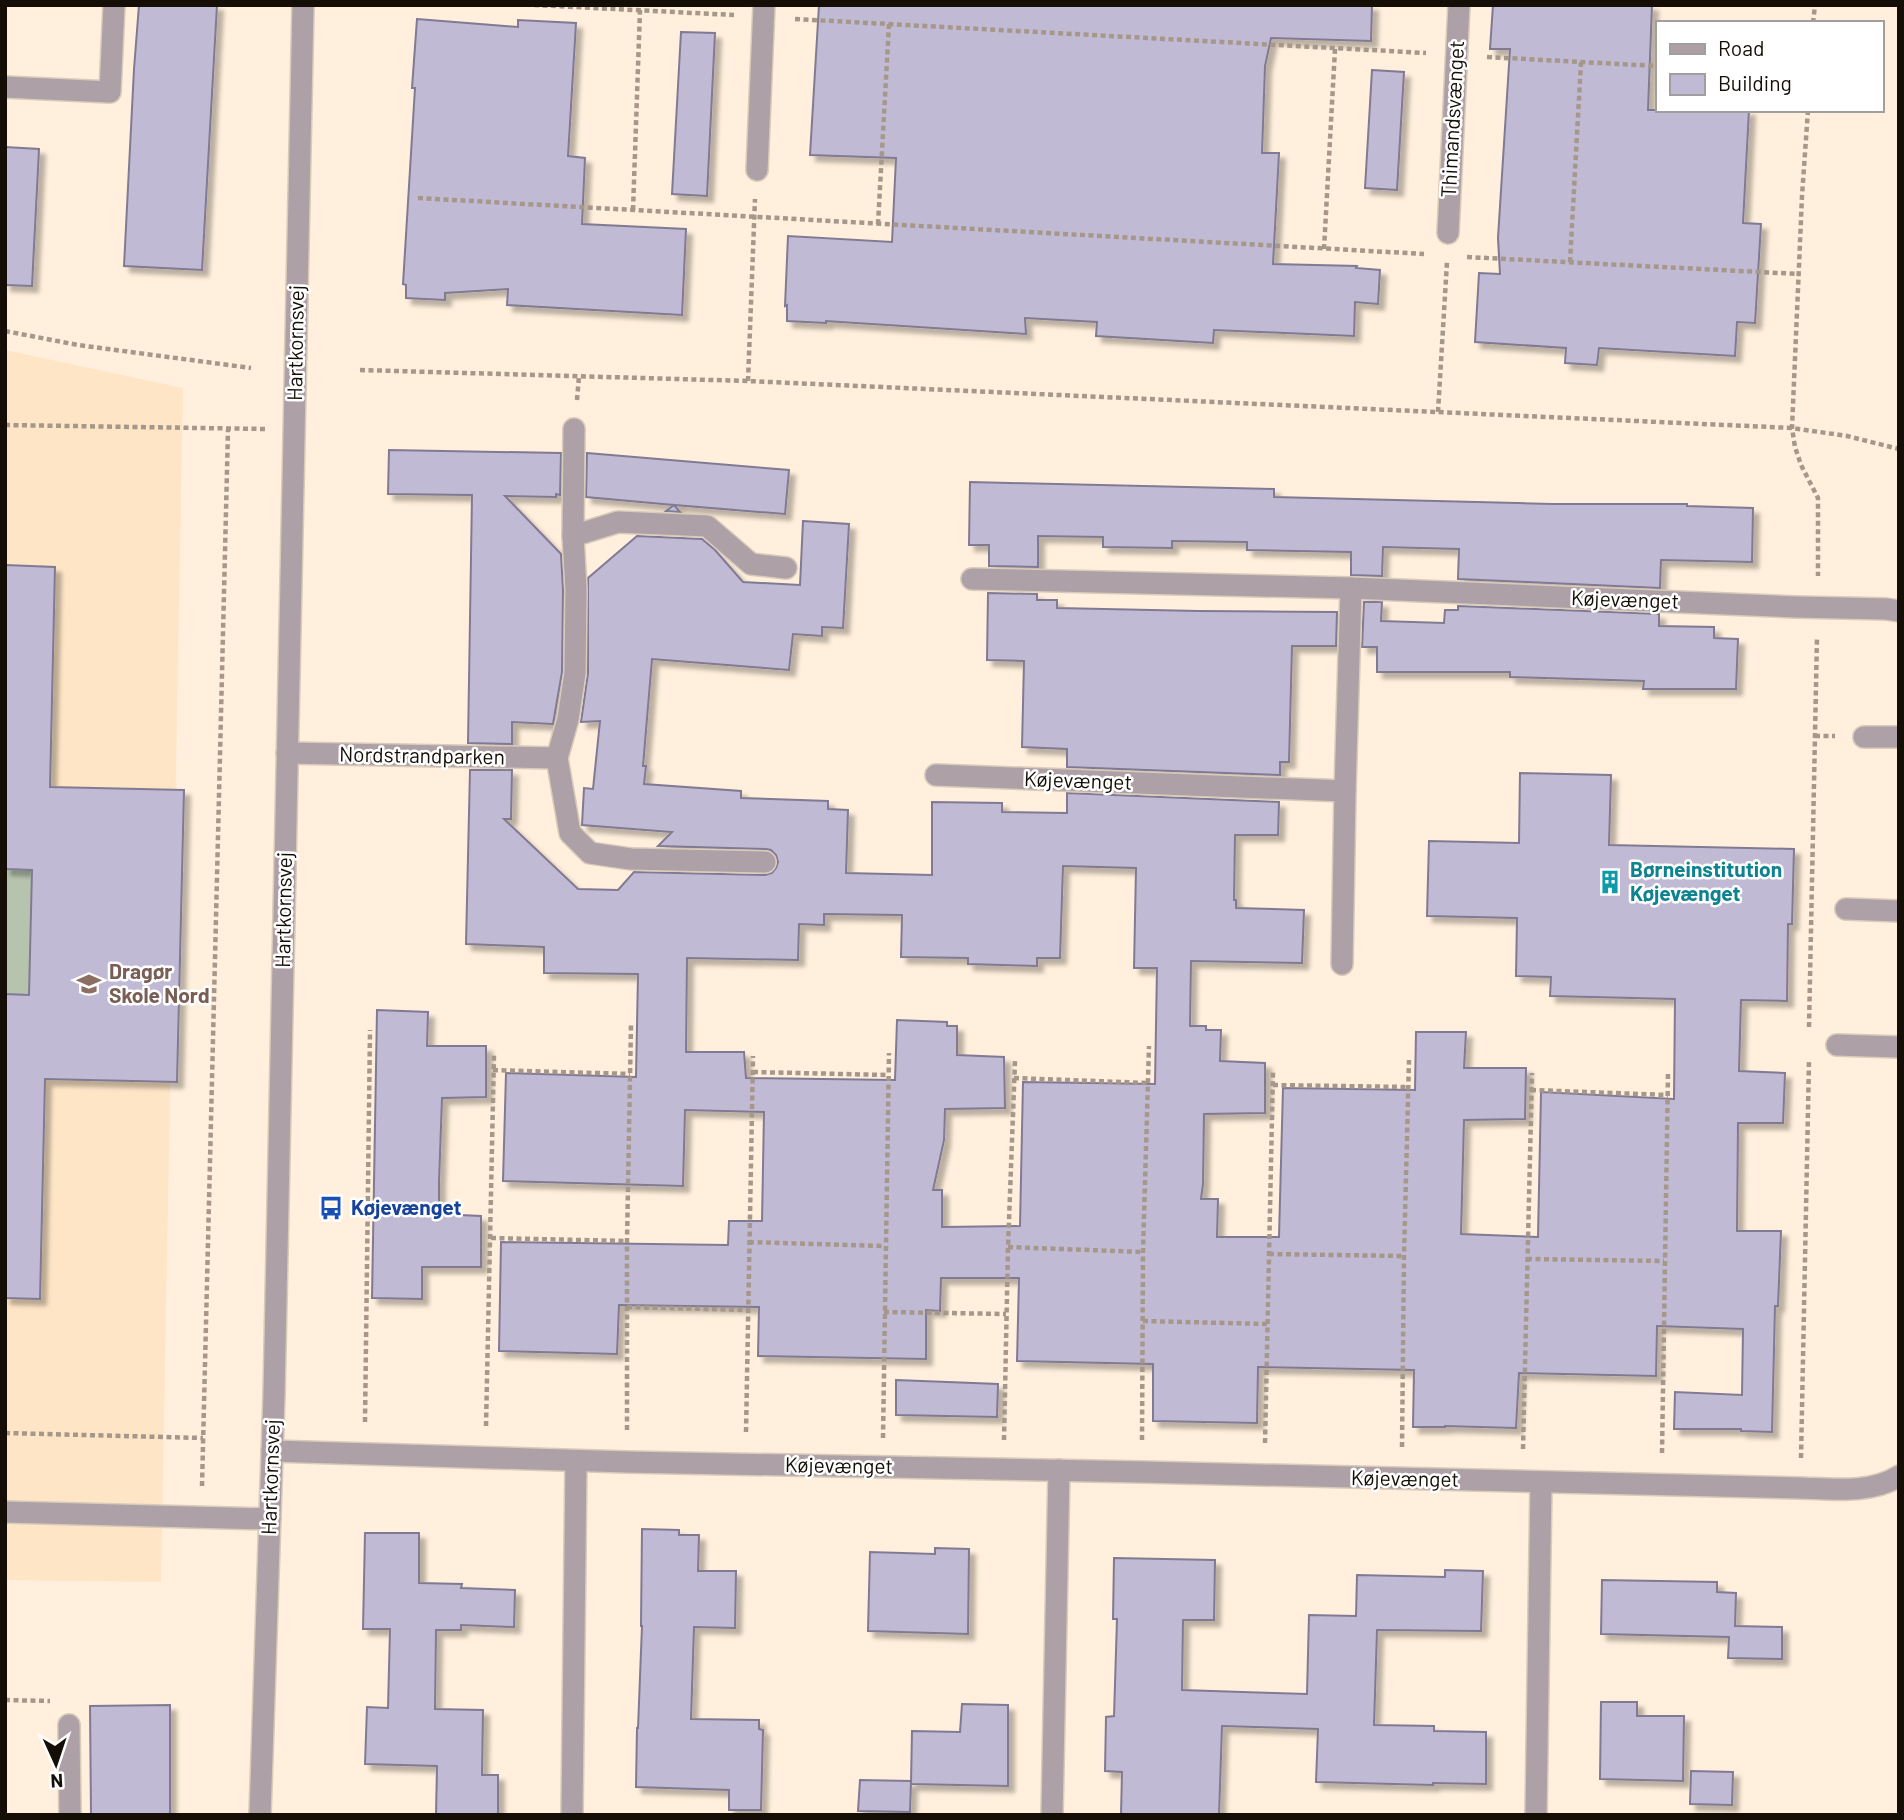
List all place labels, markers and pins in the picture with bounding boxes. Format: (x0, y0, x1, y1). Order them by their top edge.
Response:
place label: Børneinstitution Køjevænget (1630, 856, 1782, 905)
building icon: Børneinstitution Køjevænget (1596, 868, 1624, 896)
place label: Dragør Skole Nord (109, 958, 210, 1007)
school or university icon: Dragør Skole Nord (75, 970, 103, 998)
bus stop icon: Køjevænget (317, 1194, 345, 1222)
place label: Køjevænget (351, 1194, 462, 1219)

